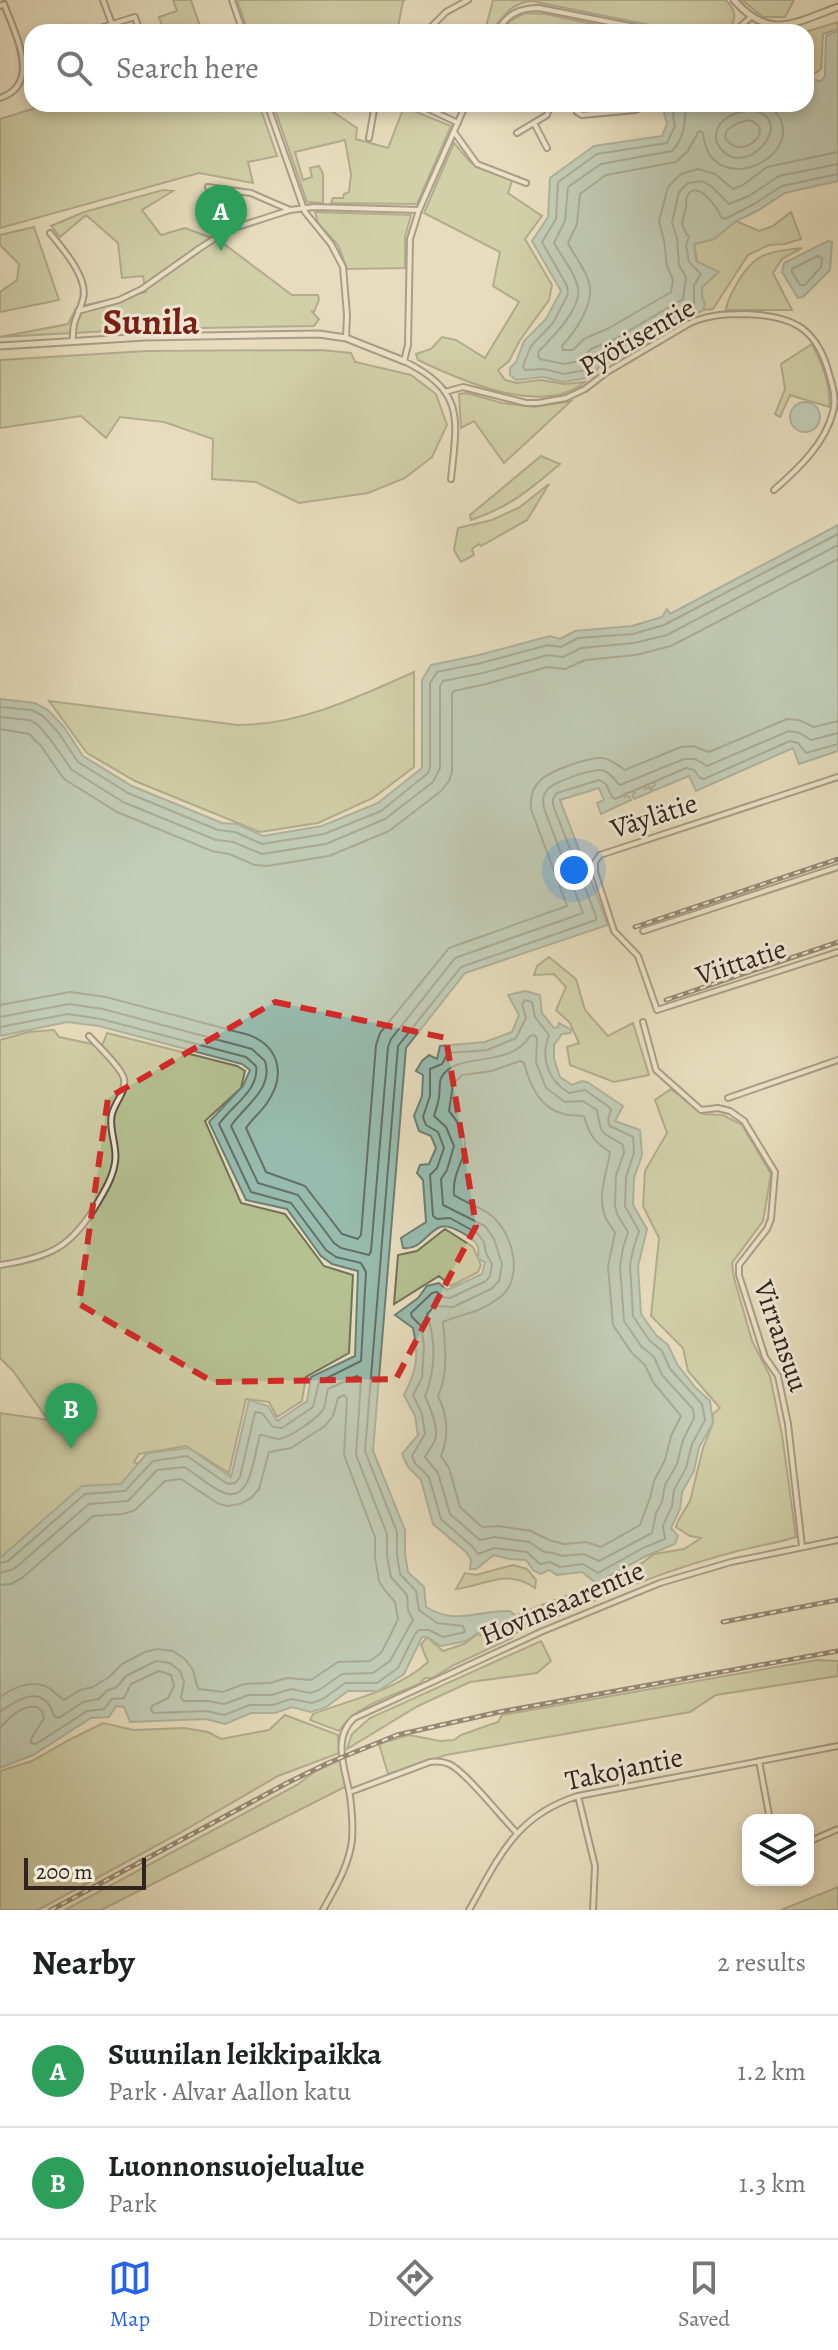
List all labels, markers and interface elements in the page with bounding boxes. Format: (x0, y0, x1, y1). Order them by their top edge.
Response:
search box (24, 24, 814, 112)
icon: search (52, 46, 96, 90)
text: Search here (116, 48, 259, 88)
pin: A (195, 185, 247, 251)
street label: Pyötisentie (572, 289, 702, 385)
district label: Sunila (103, 297, 200, 346)
street label: Väylätie (605, 784, 702, 848)
your location (554, 850, 594, 890)
street label: Viittatie (690, 930, 791, 995)
street label: Virransuu (744, 1275, 818, 1397)
pin: B (45, 1383, 97, 1449)
street label: Hovinsaarentie (474, 1551, 650, 1655)
street label: Takojantie (562, 1738, 686, 1800)
map controls (742, 1814, 814, 1886)
button: layers (742, 1814, 814, 1886)
scale bar (24, 1854, 146, 1890)
text: 200 m (36, 1857, 93, 1887)
text: Nearby (32, 1939, 135, 1986)
text: 2 results (717, 1945, 806, 1980)
text: Suunilan leikkipaikka (108, 2034, 382, 2074)
text: A (50, 2054, 66, 2089)
text: 1.2 km (737, 2054, 806, 2089)
text: Park · Alvar Aallon katu (108, 2074, 351, 2109)
text: Luonnonsuojelualue (108, 2146, 365, 2186)
text: B (50, 2166, 66, 2201)
text: 1.3 km (739, 2166, 806, 2201)
text: Park (108, 2186, 157, 2221)
tab: Map (108, 2256, 152, 2334)
tab: Directions (368, 2256, 462, 2334)
tab: Saved (678, 2256, 730, 2334)

